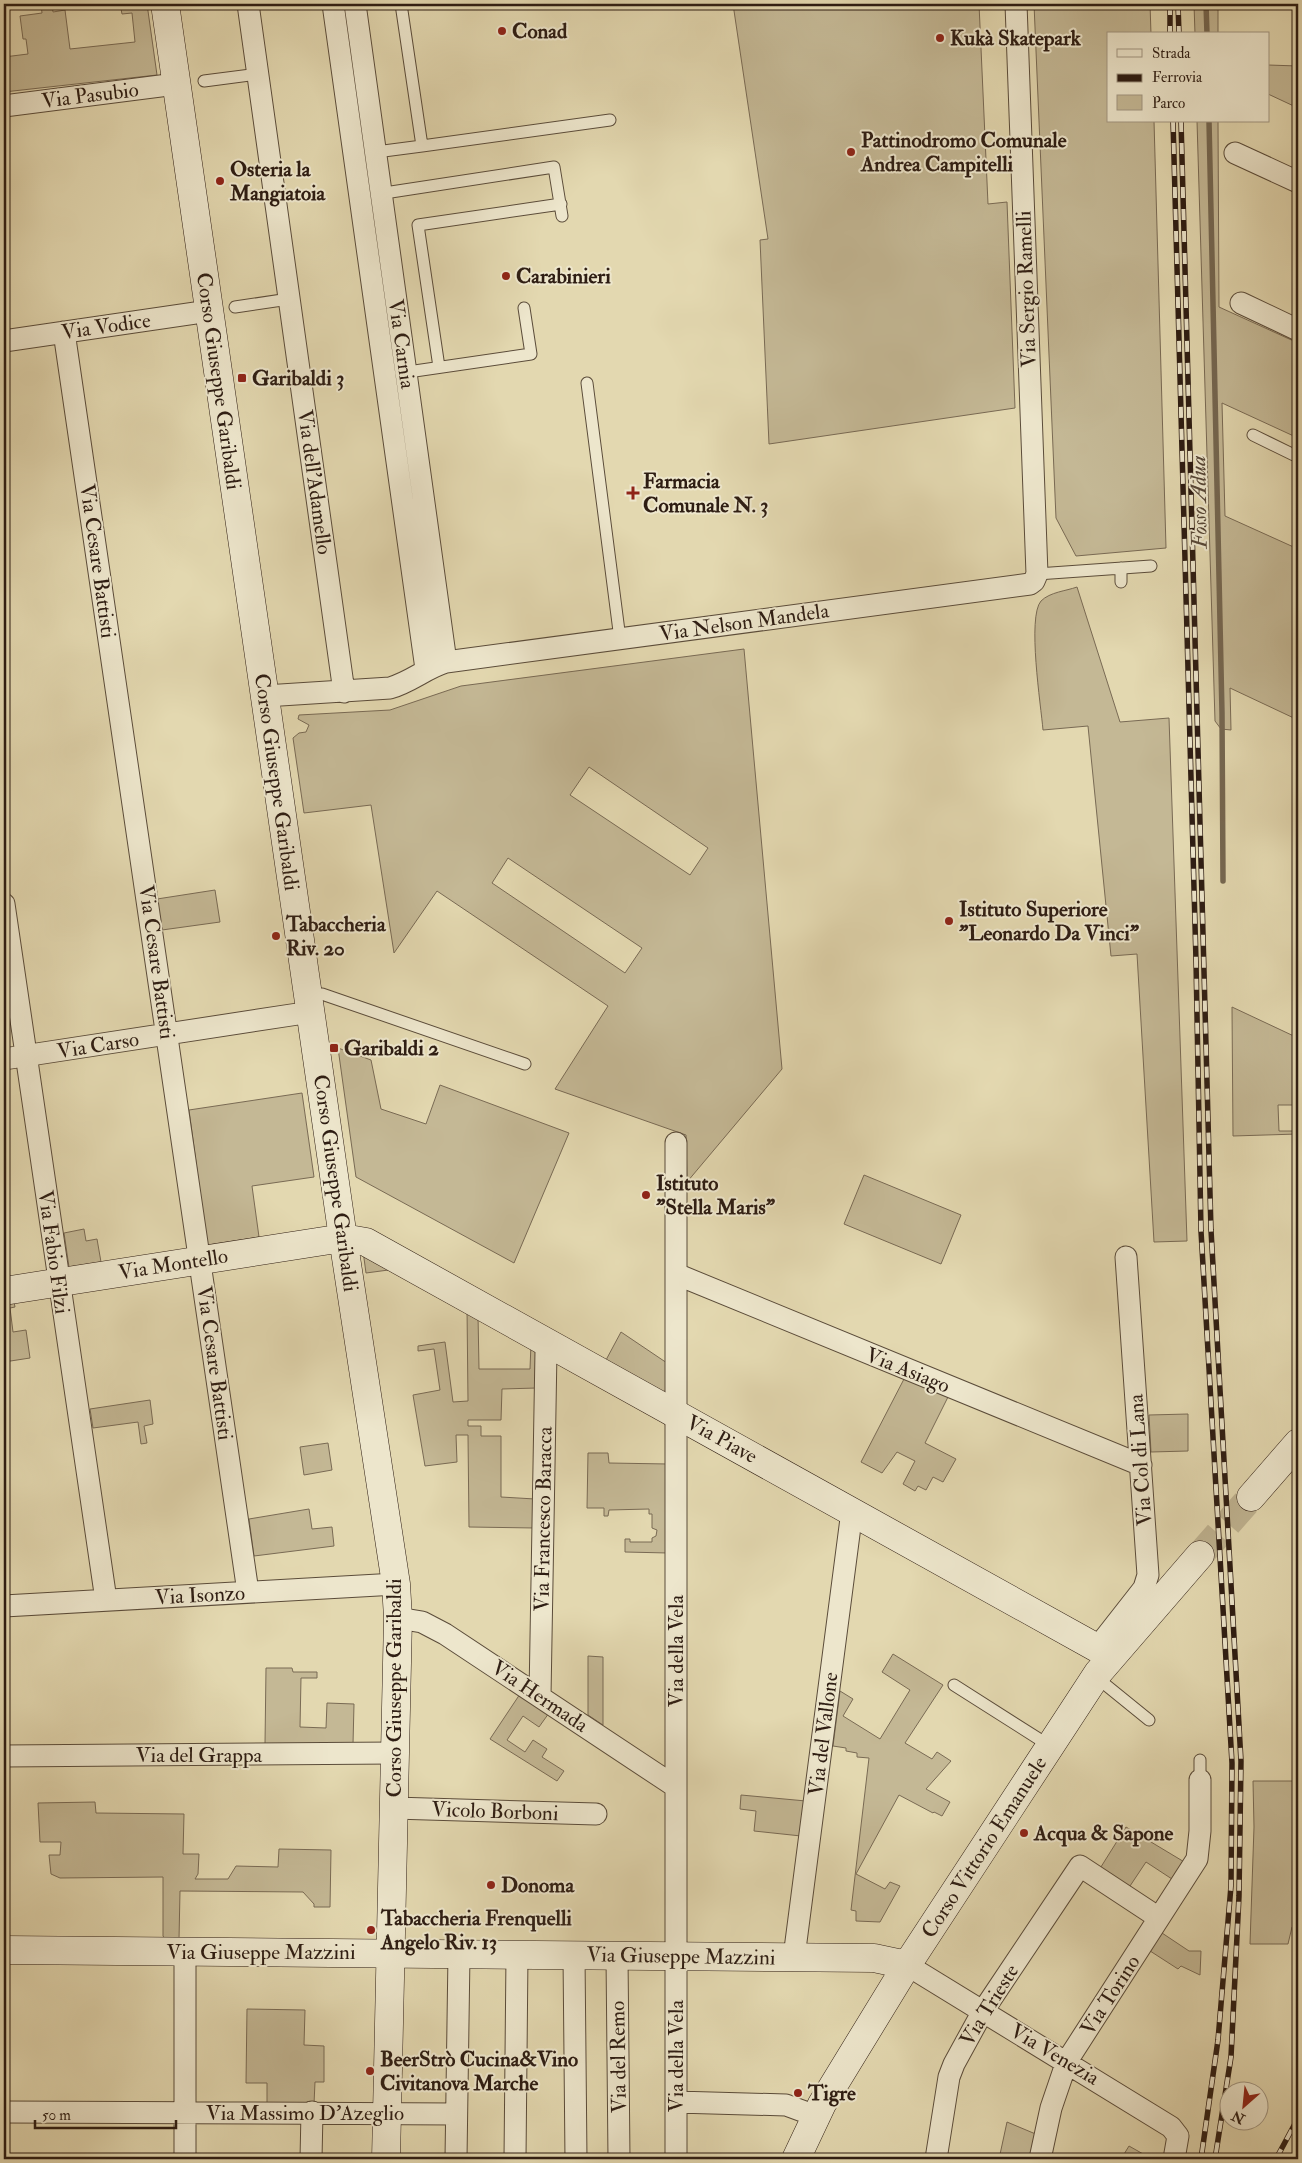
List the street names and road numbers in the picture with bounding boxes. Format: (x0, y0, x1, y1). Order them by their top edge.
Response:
street label: Via Pasubio (40, 76, 140, 115)
street label: Via Sergio Ramelli (1010, 210, 1043, 368)
street label: Corso Giuseppe Garibaldi (190, 271, 247, 492)
street label: Via Carnia (382, 298, 421, 391)
street label: Via Vodice (60, 307, 153, 346)
street label: Via dell'Adamello (291, 408, 338, 556)
street label: Via Cesare Battisti (73, 482, 122, 640)
street label: Via Nelson Mandela (657, 597, 831, 648)
street label: Corso Giuseppe Garibaldi (248, 672, 305, 893)
street label: Via Cesare Battisti (132, 883, 181, 1041)
street label: Via Carso (55, 1026, 141, 1065)
street label: Corso Giuseppe Garibaldi (307, 1073, 364, 1294)
street label: Via Fabio Filzi (31, 1188, 76, 1316)
street label: Via Montello (116, 1243, 230, 1286)
street label: Via Cesare Battisti (190, 1284, 239, 1442)
street label: Via Asiago (862, 1341, 954, 1400)
street label: Via Col di Lana (1122, 1393, 1159, 1527)
street label: Via Piave (681, 1409, 762, 1470)
street label: Via Francesco Baracca (528, 1426, 559, 1612)
street label: Corso Giuseppe Garibaldi (381, 1578, 408, 1798)
street label: Via Isonzo (154, 1580, 246, 1611)
street label: Via della Vela (663, 1595, 690, 1707)
street label: Via Hermada (486, 1654, 594, 1739)
street label: Via del Vallone (803, 1670, 845, 1797)
street label: Via del Grappa (136, 1742, 263, 1769)
street label: Corso Vittorio Emanuele (916, 1751, 1053, 1943)
street label: Vicolo Borboni (431, 1796, 559, 1827)
street label: Via Giuseppe Mazzini (167, 1939, 356, 1966)
street label: Via Giuseppe Mazzini (586, 1941, 776, 1972)
street label: Via Torino (1074, 1950, 1146, 2041)
street label: Via Trieste (954, 1959, 1025, 2051)
street label: Via della Vela (663, 2000, 690, 2112)
street label: Via del Remo (604, 2001, 633, 2113)
street label: Via Venezia (1005, 2017, 1105, 2092)
street label: Via Massimo D'Azeglio (206, 2100, 404, 2127)

